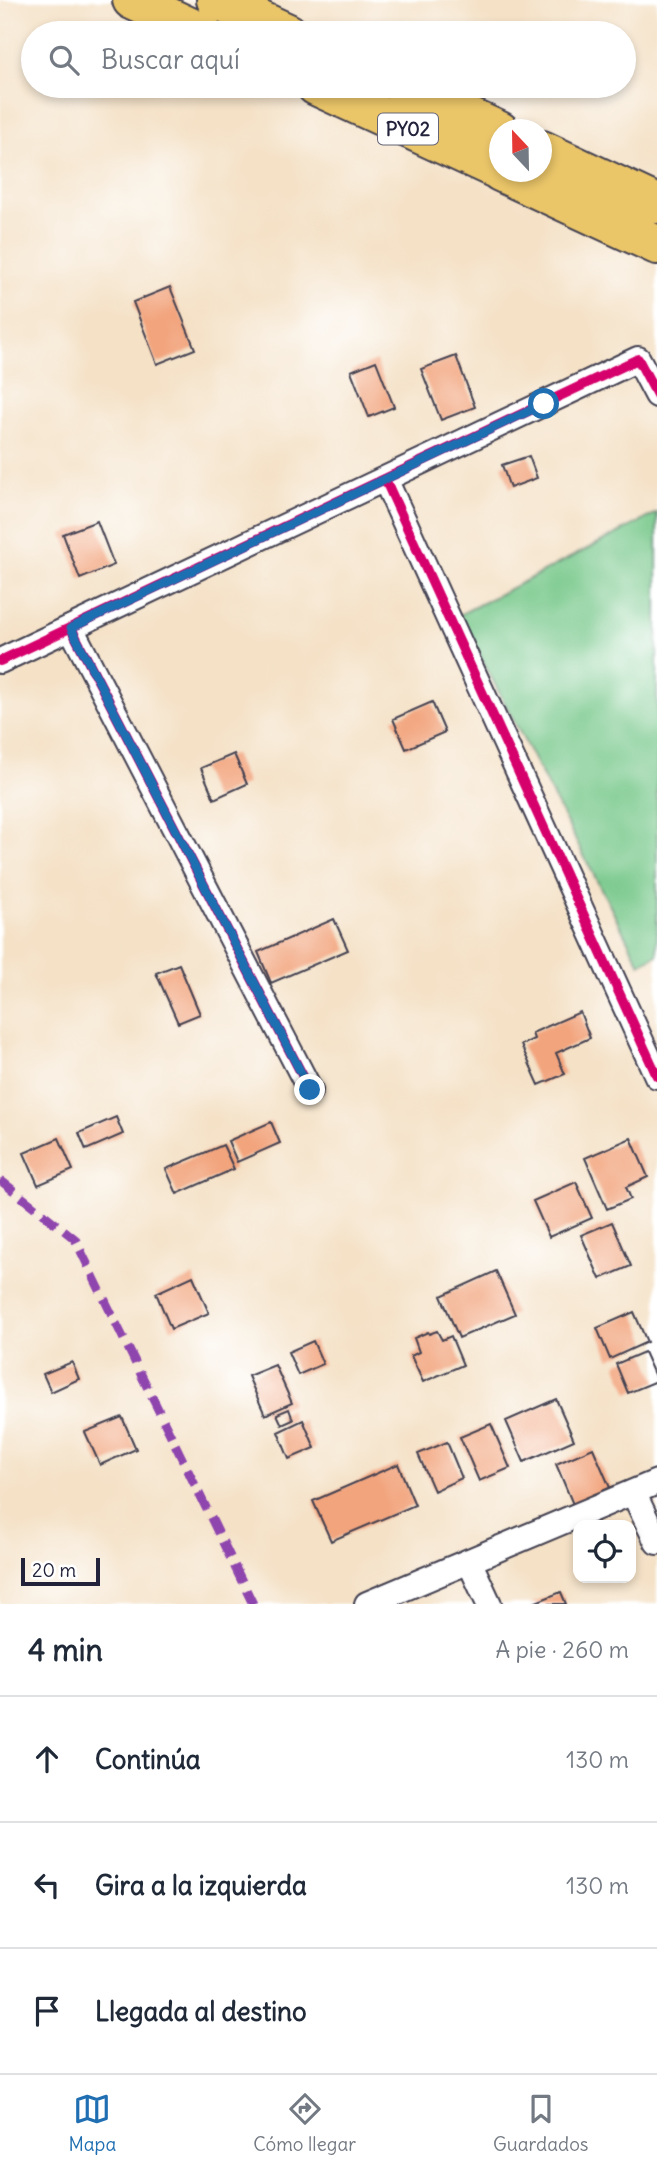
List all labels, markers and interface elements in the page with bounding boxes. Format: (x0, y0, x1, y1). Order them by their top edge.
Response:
search box (21, 21, 636, 98)
icon: search (45, 41, 83, 79)
text: Buscar aquí (101, 43, 240, 76)
road number: PY02 (378, 113, 438, 144)
north arrow (489, 119, 552, 182)
route start (528, 388, 559, 419)
route end (294, 1074, 325, 1105)
map controls (573, 1520, 636, 1583)
button: locate (573, 1520, 636, 1583)
scale bar (21, 1555, 100, 1587)
text: 20 m (32, 1558, 76, 1582)
text: 4 min (28, 1631, 103, 1669)
text: A pie · 260 m (495, 1635, 629, 1664)
icon: ahead (28, 1740, 66, 1778)
text: Continúa (95, 1743, 201, 1776)
text: 130 m (566, 1745, 629, 1774)
icon: left (28, 1866, 66, 1904)
text: Gira a la izquierda (95, 1869, 307, 1902)
text: 130 m (566, 1871, 629, 1900)
icon: arrive (28, 1992, 66, 2030)
text: Llegada al destino (95, 1995, 307, 2028)
tab: Mapa (68, 2090, 116, 2156)
tab: Cómo llegar (253, 2090, 356, 2156)
tab: Guardados (493, 2090, 589, 2156)

